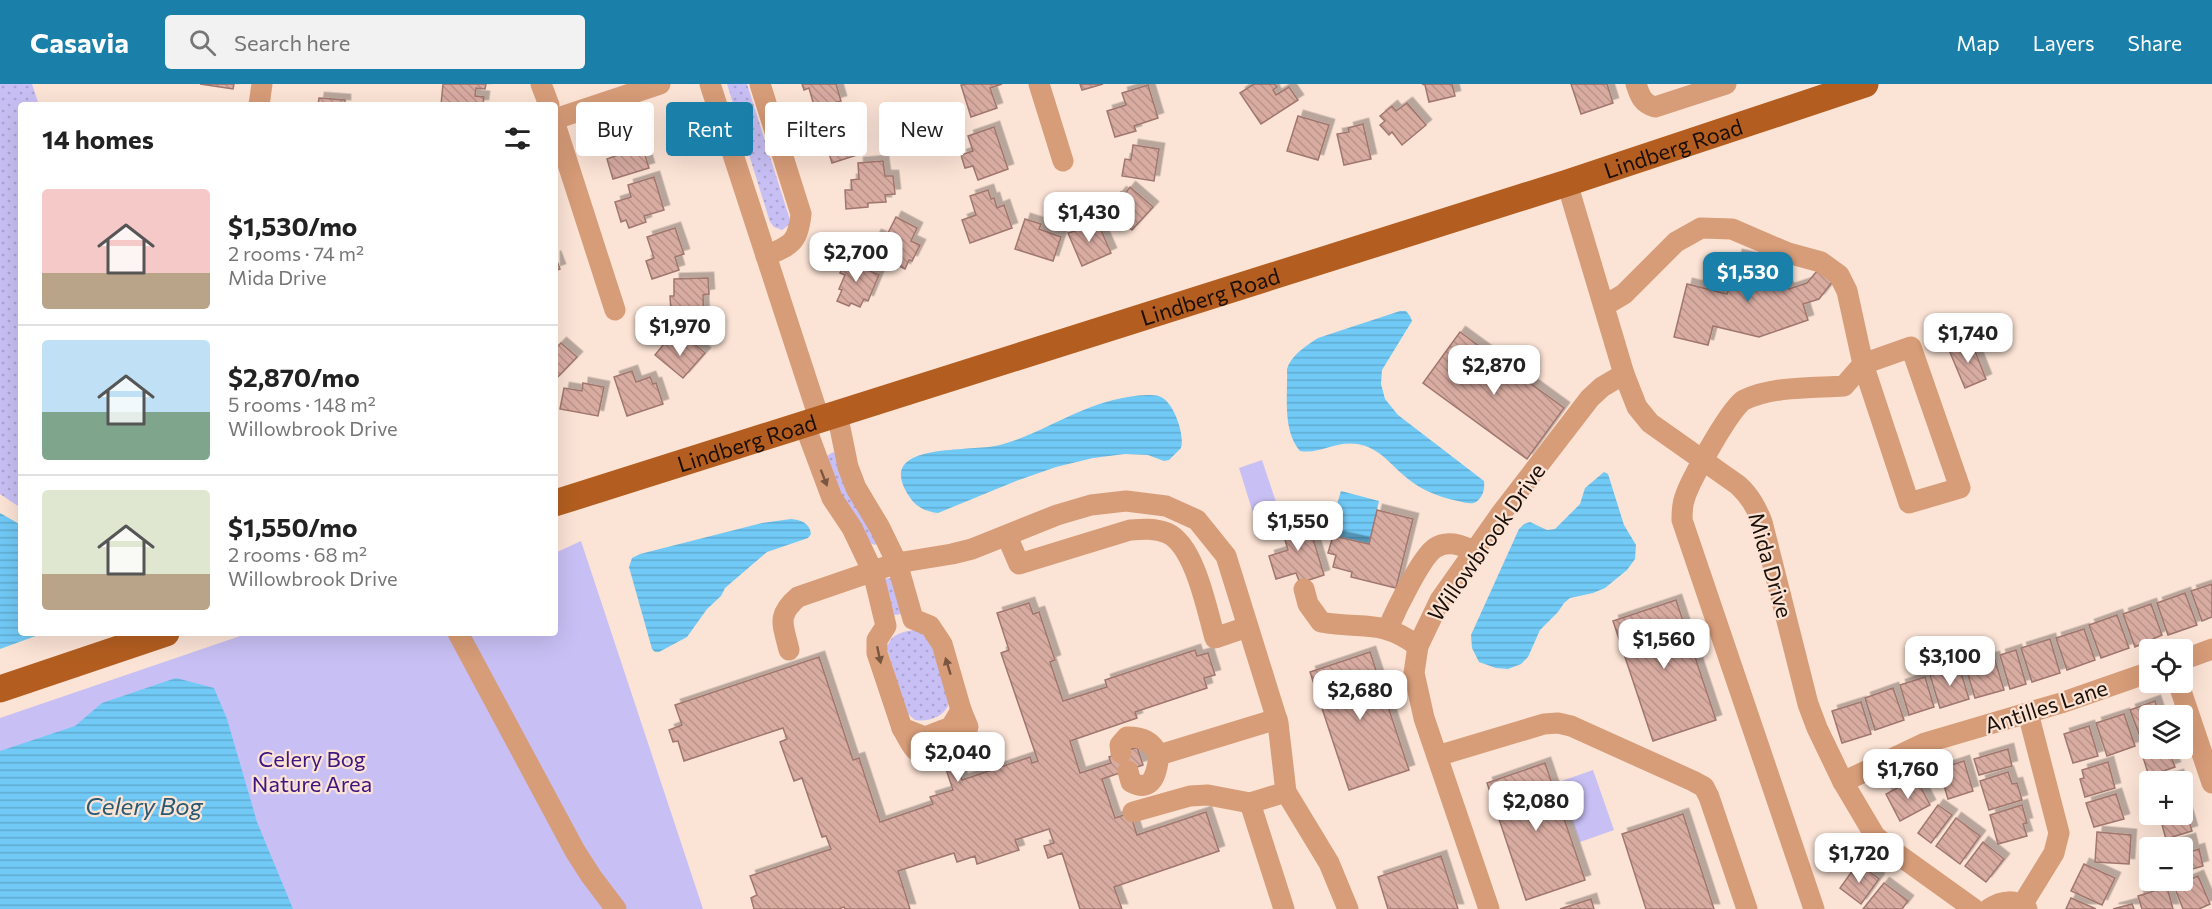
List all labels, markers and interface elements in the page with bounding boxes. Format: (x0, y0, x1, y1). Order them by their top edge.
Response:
search box (165, 15, 585, 69)
text: Casavia (30, 25, 129, 59)
icon: search (186, 26, 219, 59)
text: Search here (234, 29, 350, 56)
text: Map (1956, 30, 2000, 55)
text: Layers (2033, 30, 2095, 55)
text: Share (2128, 30, 2182, 55)
chip: Buy (576, 102, 654, 156)
chip: Rent (666, 102, 753, 156)
chip: Filters (765, 102, 867, 156)
chip: New (879, 102, 965, 156)
street label: Lindberg Road (1600, 112, 1746, 183)
icon: filters (501, 122, 534, 155)
text: 14 homes (42, 123, 154, 154)
pin: $1,430 (1040, 192, 1138, 243)
text: $1,430 (1058, 199, 1120, 223)
text: $1,530/mo (228, 210, 357, 241)
icon: home (90, 213, 162, 285)
pin: $2,700 (807, 232, 905, 283)
text: $2,700 (823, 239, 889, 263)
text: 2 rooms · 74 m² (228, 241, 364, 265)
pin: $1,530 (1699, 252, 1797, 303)
text: $1,530 (1717, 259, 1779, 283)
street label: Lindberg Road (1137, 261, 1283, 331)
text: Mida Drive (228, 265, 326, 289)
pin: $1,970 (631, 306, 729, 357)
text: $1,970 (649, 313, 711, 337)
pin: $1,740 (1919, 313, 2017, 364)
text: $1,740 (1938, 320, 1998, 344)
pin: $2,870 (1445, 345, 1543, 396)
text: $2,870 (1462, 352, 1526, 376)
text: $2,870/mo (228, 361, 360, 392)
icon: home (90, 364, 162, 436)
text: 5 rooms · 148 m² (228, 392, 376, 416)
street label: Lindberg Road (674, 408, 820, 477)
text: Willowbrook Drive (228, 416, 398, 440)
street label: Willowbrook Drive (1421, 458, 1551, 626)
one-way arrow (820, 469, 829, 487)
pin: $1,550 (1249, 501, 1347, 552)
text: $1,550 (1267, 508, 1329, 532)
street label: Mida Drive (1743, 509, 1799, 621)
text: $1,550/mo (228, 511, 357, 542)
icon: home (90, 514, 162, 586)
text: 2 rooms · 68 m² (228, 542, 367, 566)
text: Willowbrook Drive (228, 566, 398, 590)
pin: $1,560 (1615, 619, 1713, 670)
text: $1,560 (1633, 626, 1695, 650)
pin: $3,100 (1901, 636, 1999, 687)
map controls (2139, 639, 2193, 891)
button: locate (2139, 639, 2193, 693)
text: $3,100 (1919, 643, 1981, 667)
one-way arrow (875, 646, 884, 665)
one-way arrow (943, 657, 952, 675)
pin: $2,680 (1311, 670, 1409, 721)
street label: Antilles Lane (1981, 673, 2111, 739)
text: $2,680 (1327, 677, 1393, 701)
button: layers (2139, 705, 2193, 759)
pin: $2,040 (909, 732, 1007, 783)
text: $2,040 (925, 739, 991, 763)
park label: Celery Bog Nature Area (252, 745, 372, 797)
pin: $1,760 (1859, 749, 1957, 800)
text: $1,760 (1877, 756, 1939, 780)
button: + (2139, 771, 2193, 825)
pin: $2,080 (1487, 781, 1585, 832)
text: $2,080 (1503, 788, 1569, 812)
water label: Celery Bog (85, 791, 204, 820)
pin: $1,720 (1810, 833, 1908, 884)
button: − (2139, 837, 2193, 891)
text: $1,720 (1829, 840, 1889, 864)

